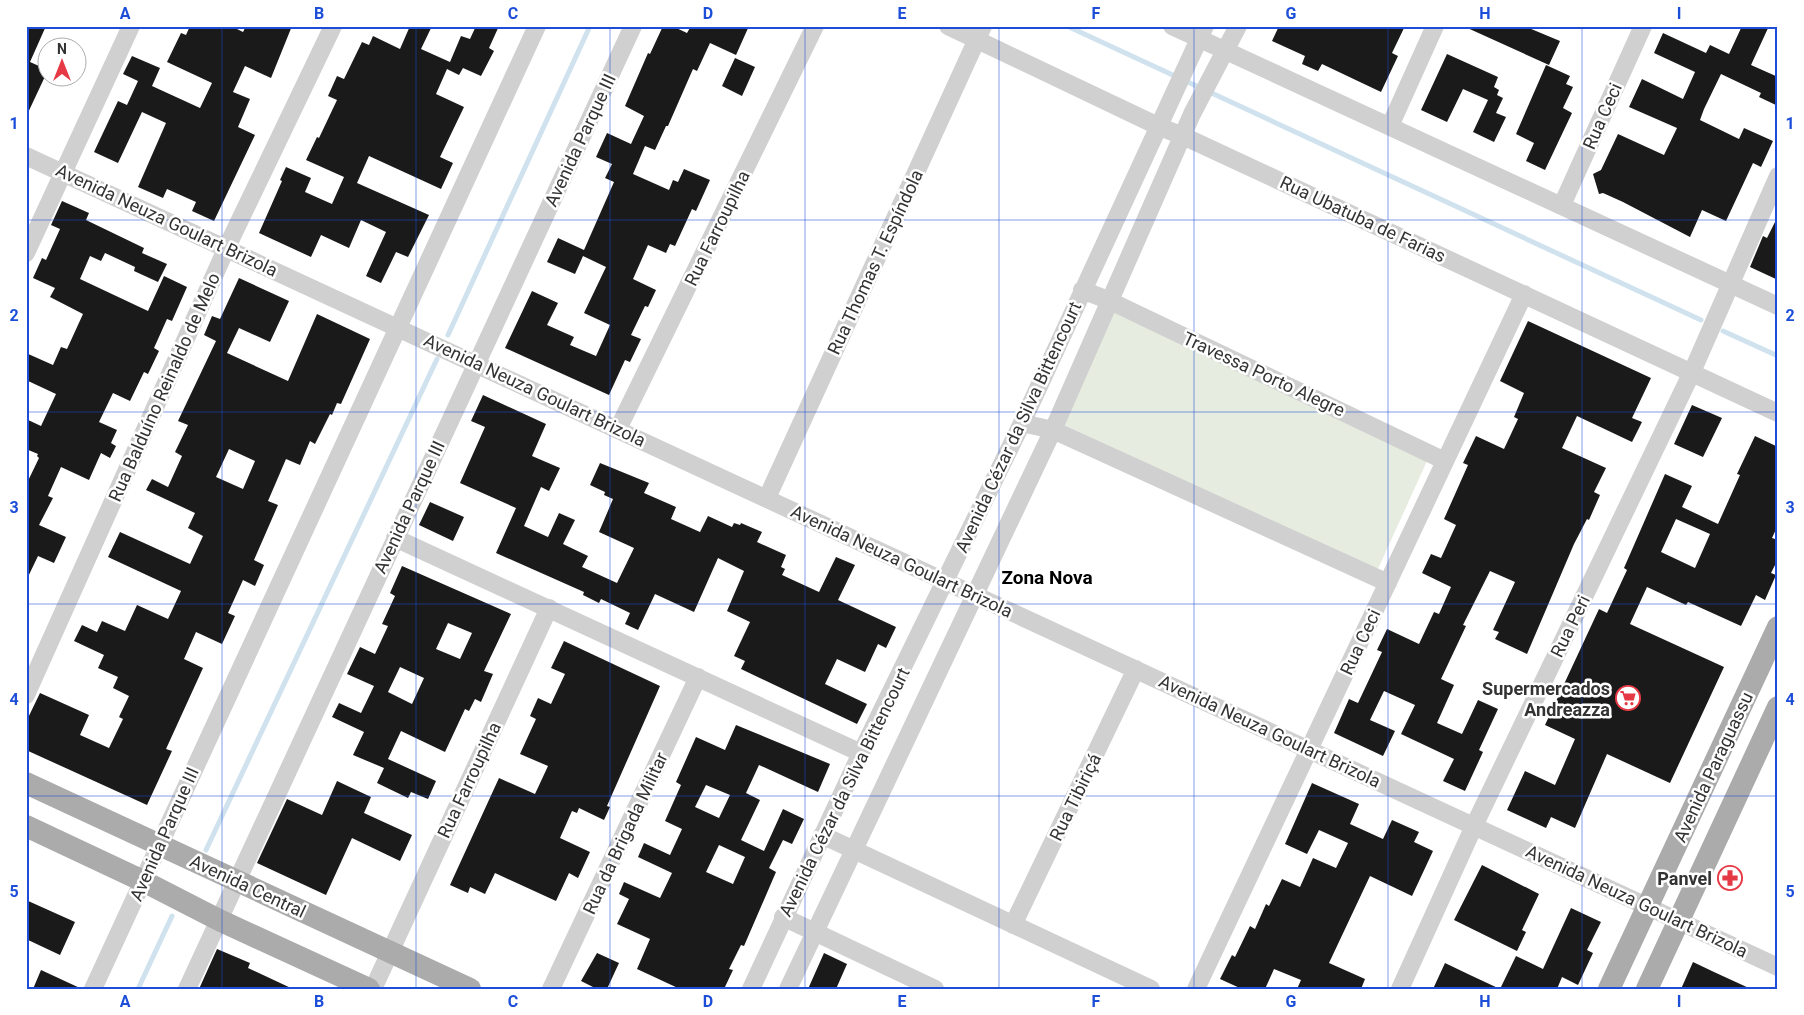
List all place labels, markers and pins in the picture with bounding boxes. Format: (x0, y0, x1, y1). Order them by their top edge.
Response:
place label: Supermercados Andreazza (1482, 678, 1610, 720)
supermarket icon: Supermercados Andreazza (1615, 685, 1641, 711)
pharmacy icon: Panvel (1717, 865, 1743, 891)
place label: Panvel (1657, 868, 1712, 889)

